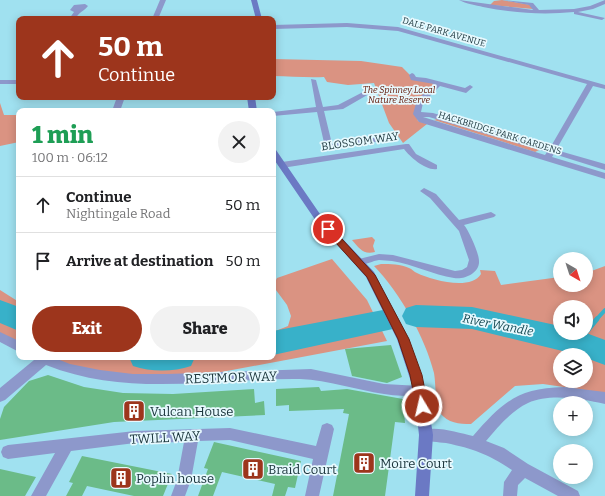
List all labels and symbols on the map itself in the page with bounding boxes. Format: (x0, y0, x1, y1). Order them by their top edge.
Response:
street label: DALE PARK AVENUE (401, 15, 487, 49)
park label: The Spinney Local Nature Reserve (363, 85, 436, 105)
street label: HACKBRIDGE PARK GARDENS (437, 109, 563, 157)
street label: BLOSSOM WAY (320, 129, 401, 153)
pin (311, 212, 345, 246)
north arrow (553, 252, 593, 292)
water label: River Wandle (462, 311, 534, 339)
street label: RESTMOR WAY (185, 368, 278, 387)
position arrow (401, 385, 443, 427)
building icon: Vulcan House (121, 398, 147, 424)
place label: Vulcan House (150, 404, 233, 419)
street label: TWILL WAY (129, 428, 201, 447)
building icon: Moire Court (351, 450, 377, 476)
building icon: Braid Court (240, 456, 266, 482)
place label: Moire Court (380, 456, 452, 471)
place label: Braid Court (268, 462, 337, 477)
building icon: Poplin house (108, 465, 134, 491)
place label: Poplin house (136, 471, 214, 486)

